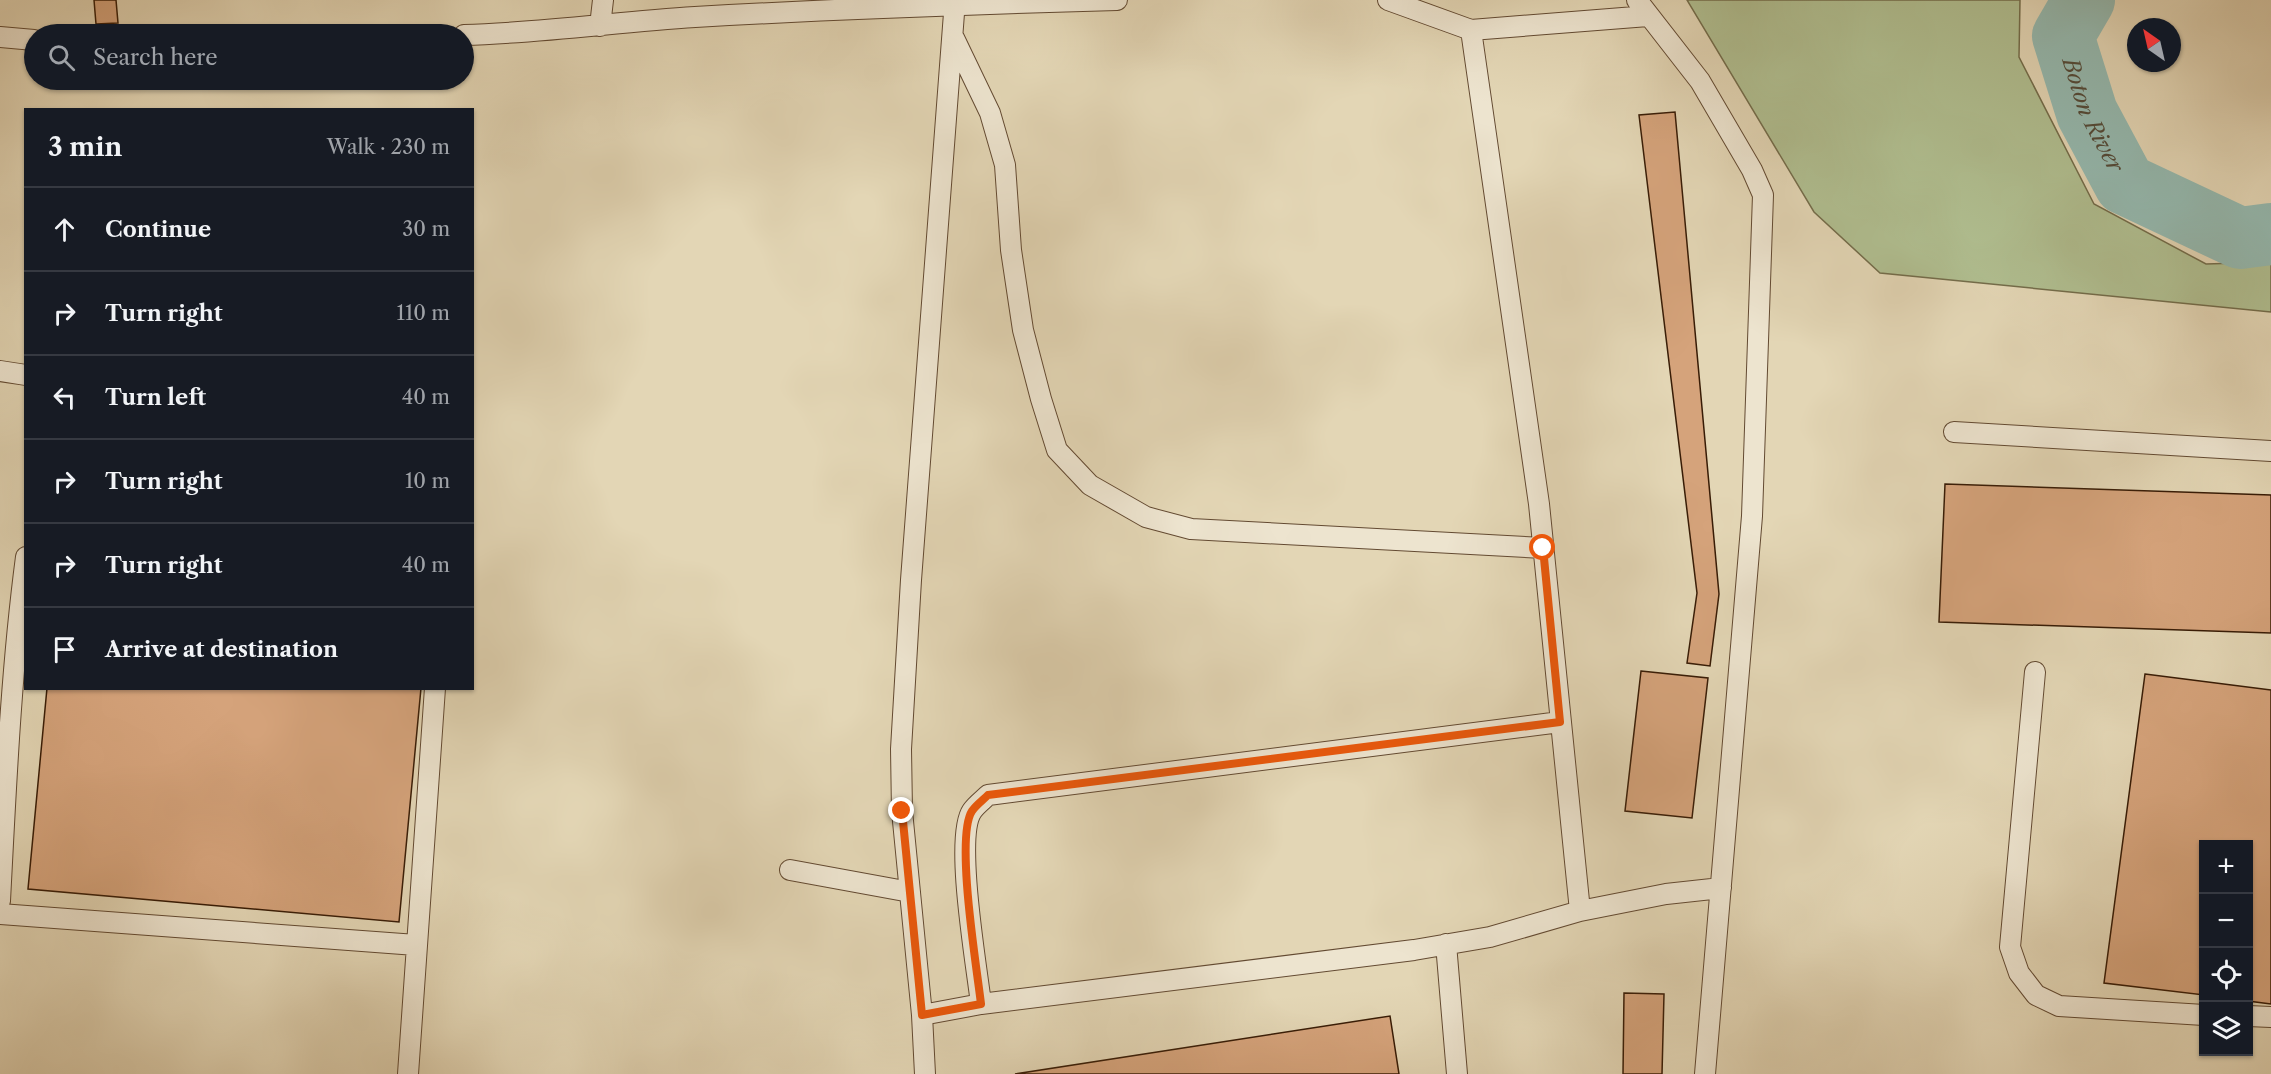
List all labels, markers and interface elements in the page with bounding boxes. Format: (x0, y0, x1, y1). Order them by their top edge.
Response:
north arrow (2127, 18, 2181, 72)
search box (24, 24, 474, 90)
icon: search (45, 41, 78, 74)
text: Search here (93, 44, 218, 71)
water label: Boton River (2056, 52, 2130, 178)
text: 3 min (48, 131, 122, 163)
text: Walk · 230 m (327, 135, 450, 159)
icon: ahead (48, 213, 81, 246)
text: Continue (105, 216, 211, 243)
text: 30 m (402, 217, 450, 241)
icon: right (48, 297, 81, 330)
text: Turn right (105, 300, 223, 327)
text: 110 m (397, 301, 450, 325)
icon: left (48, 381, 81, 414)
text: Turn left (105, 384, 206, 411)
text: 40 m (402, 385, 450, 409)
icon: right (48, 465, 81, 498)
text: Turn right (105, 468, 223, 495)
text: 10 m (405, 469, 450, 493)
route start (1529, 534, 1555, 560)
icon: right (48, 549, 81, 582)
text: Turn right (105, 552, 223, 579)
text: 40 m (402, 553, 450, 577)
icon: arrive (48, 633, 81, 666)
text: Arrive at destination (105, 636, 338, 663)
route end (888, 797, 914, 823)
map controls (2199, 840, 2253, 1056)
button: + (2199, 840, 2253, 894)
button: − (2199, 894, 2253, 948)
button: locate (2199, 948, 2253, 1002)
button: layers (2199, 1002, 2253, 1056)

